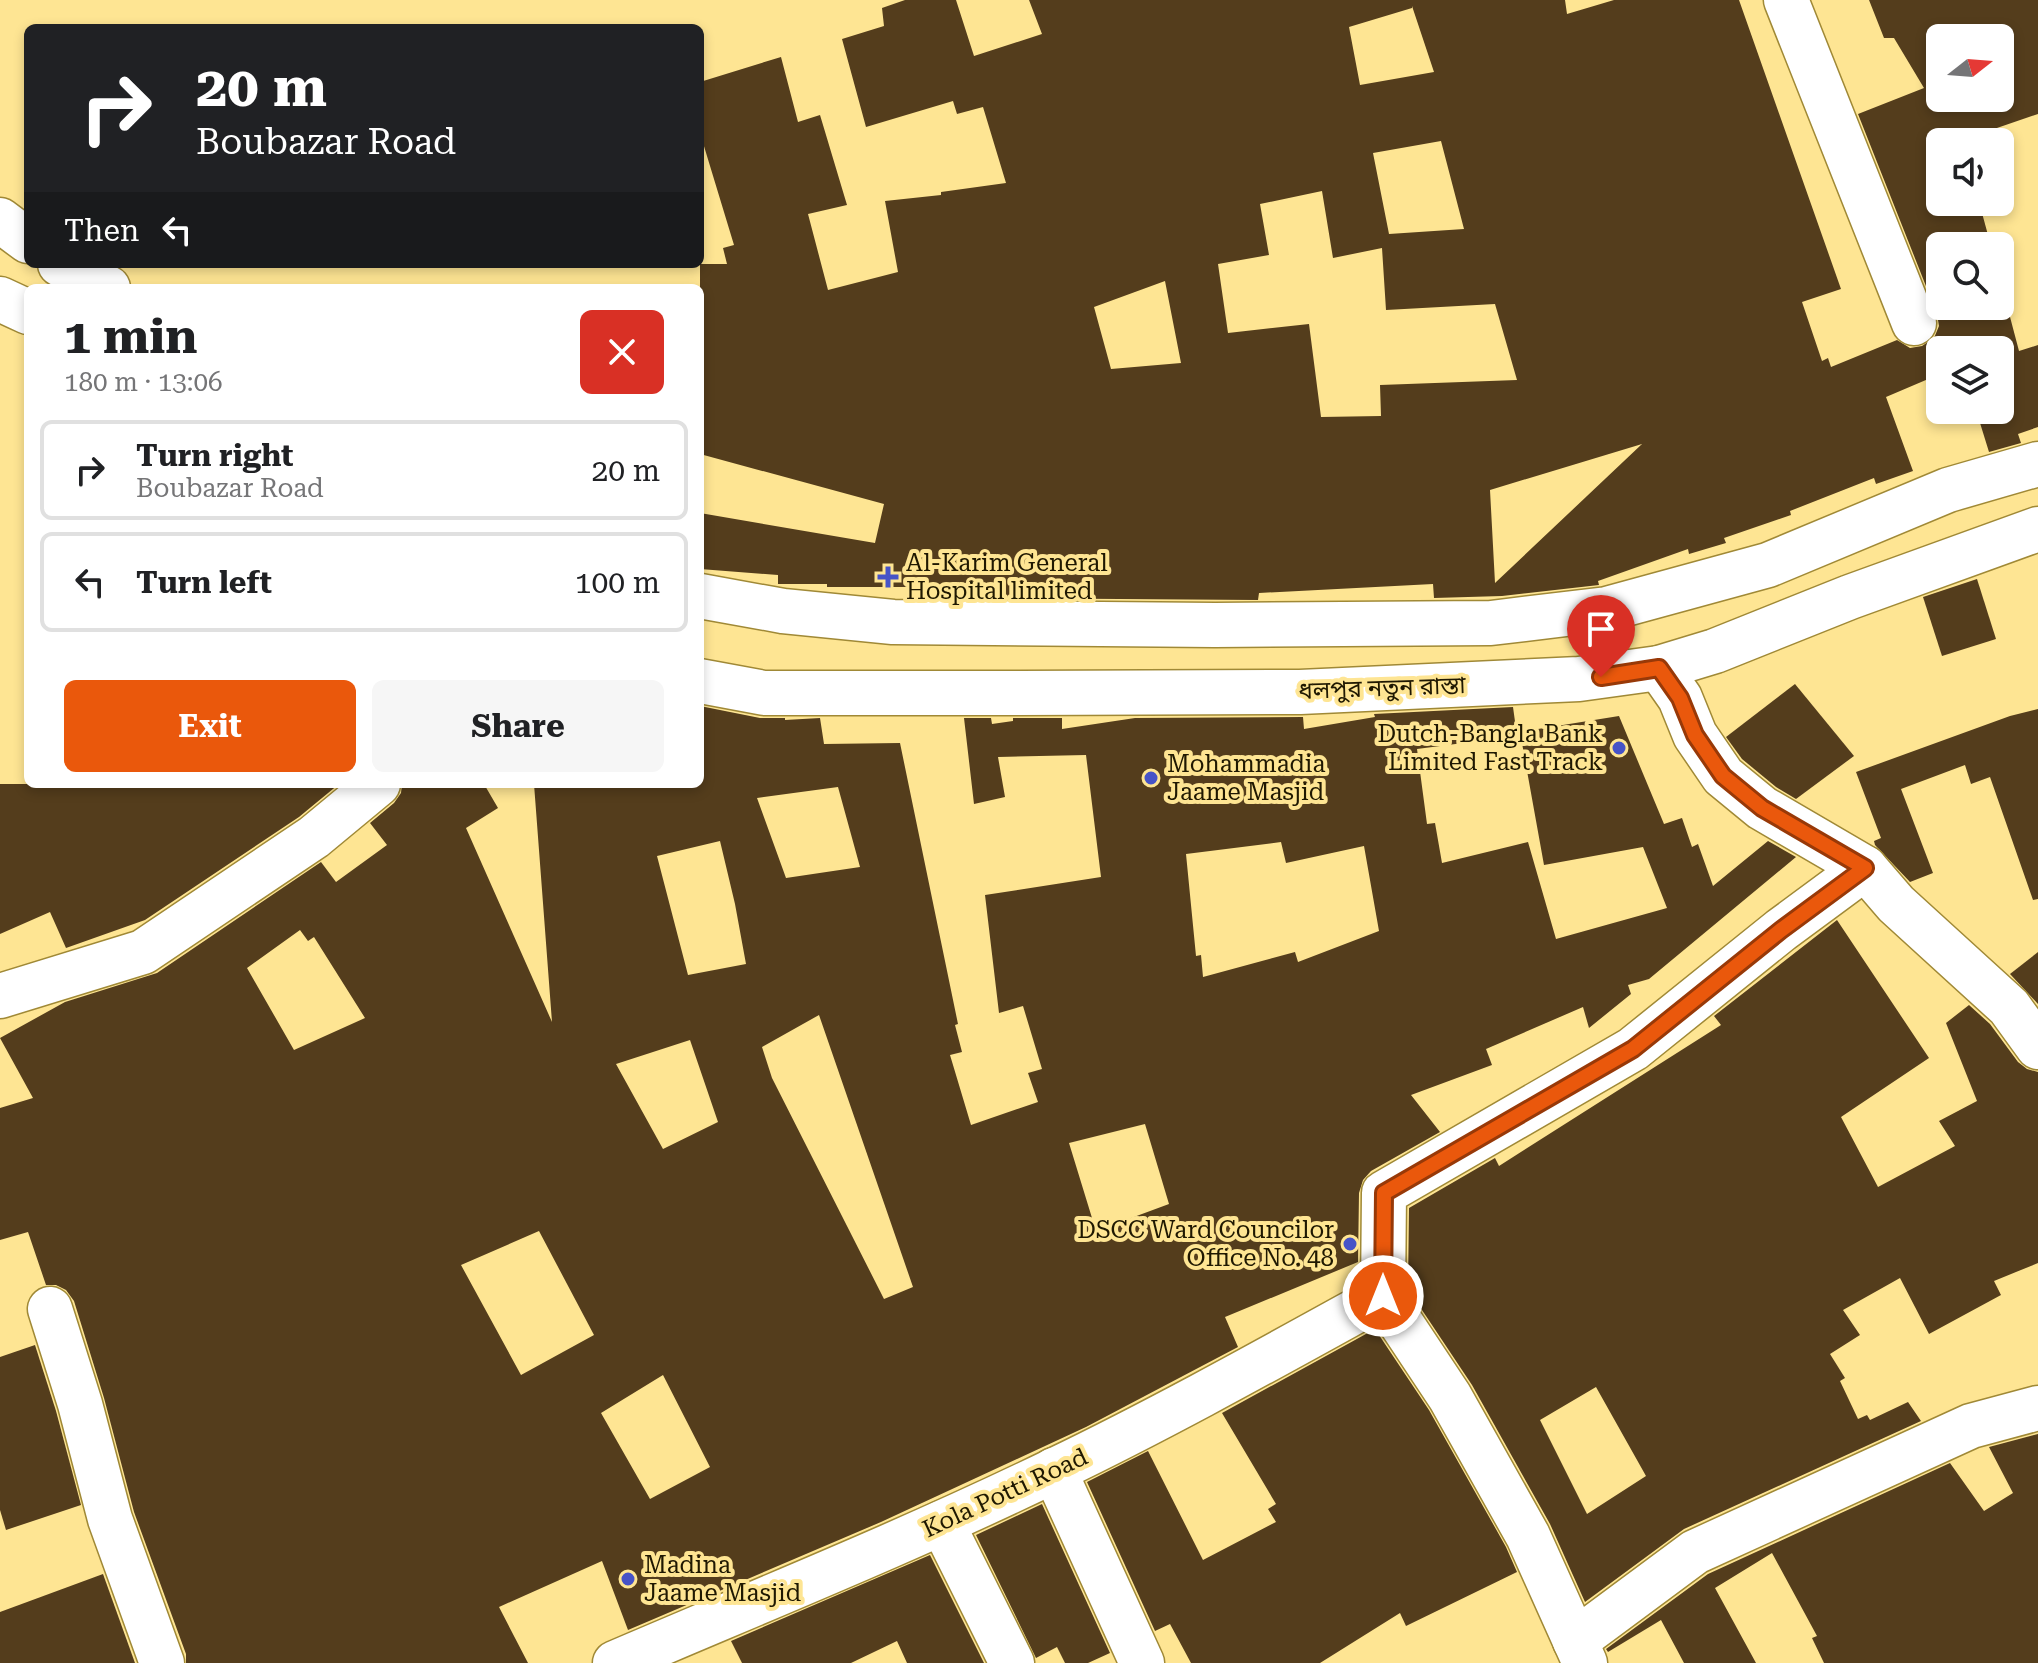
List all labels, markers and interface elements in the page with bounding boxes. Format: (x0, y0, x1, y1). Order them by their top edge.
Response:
north arrow (1926, 24, 2014, 112)
map controls (1926, 24, 2014, 424)
text: 20 m (196, 54, 327, 120)
icon: right (64, 56, 168, 160)
text: Boubazar Road (196, 121, 456, 163)
button: sound (1926, 128, 2014, 216)
icon: left (155, 208, 199, 252)
text: Then (64, 213, 139, 248)
button: search (1926, 232, 2014, 320)
text: 1 min (64, 309, 197, 365)
button: close (580, 310, 664, 394)
button: layers (1926, 336, 2014, 424)
text: 180 m · 13:06 (64, 367, 223, 397)
text: Turn right (136, 438, 293, 473)
icon: right (68, 448, 112, 492)
text: 20 m (591, 453, 660, 488)
text: Boubazar Road (136, 473, 324, 503)
place label: Al-Karim General Hospital limited (906, 549, 1108, 605)
icon: left (68, 560, 112, 604)
text: Turn left (136, 565, 272, 600)
text: 100 m (575, 565, 660, 600)
marker: Al-Karim General Hospital limited (877, 566, 899, 588)
pin (1567, 595, 1635, 677)
icon: arrive (1579, 607, 1623, 651)
street label: ধলপুর নতুন রাস্তা (1298, 671, 1467, 706)
button: Exit (64, 680, 356, 772)
button: Share (372, 680, 664, 772)
place label: Dutch-Bangla Bank Limited Fast Track (1377, 720, 1603, 776)
marker: Dutch-Bangla Bank Limited Fast Track (1610, 739, 1628, 757)
place label: Mohammadia Jaame Masjid (1167, 750, 1325, 806)
marker: Mohammadia Jaame Masjid (1142, 769, 1160, 787)
place label: DSCC Ward Councilor Office No. 48 (1077, 1216, 1334, 1272)
marker: DSCC Ward Councilor Office No. 48 (1341, 1235, 1359, 1253)
position arrow (1341, 1254, 1425, 1338)
street label: Kola Potti Road (918, 1443, 1092, 1543)
place label: Madina Jaame Masjid (644, 1551, 801, 1607)
marker: Madina Jaame Masjid (619, 1570, 637, 1588)

